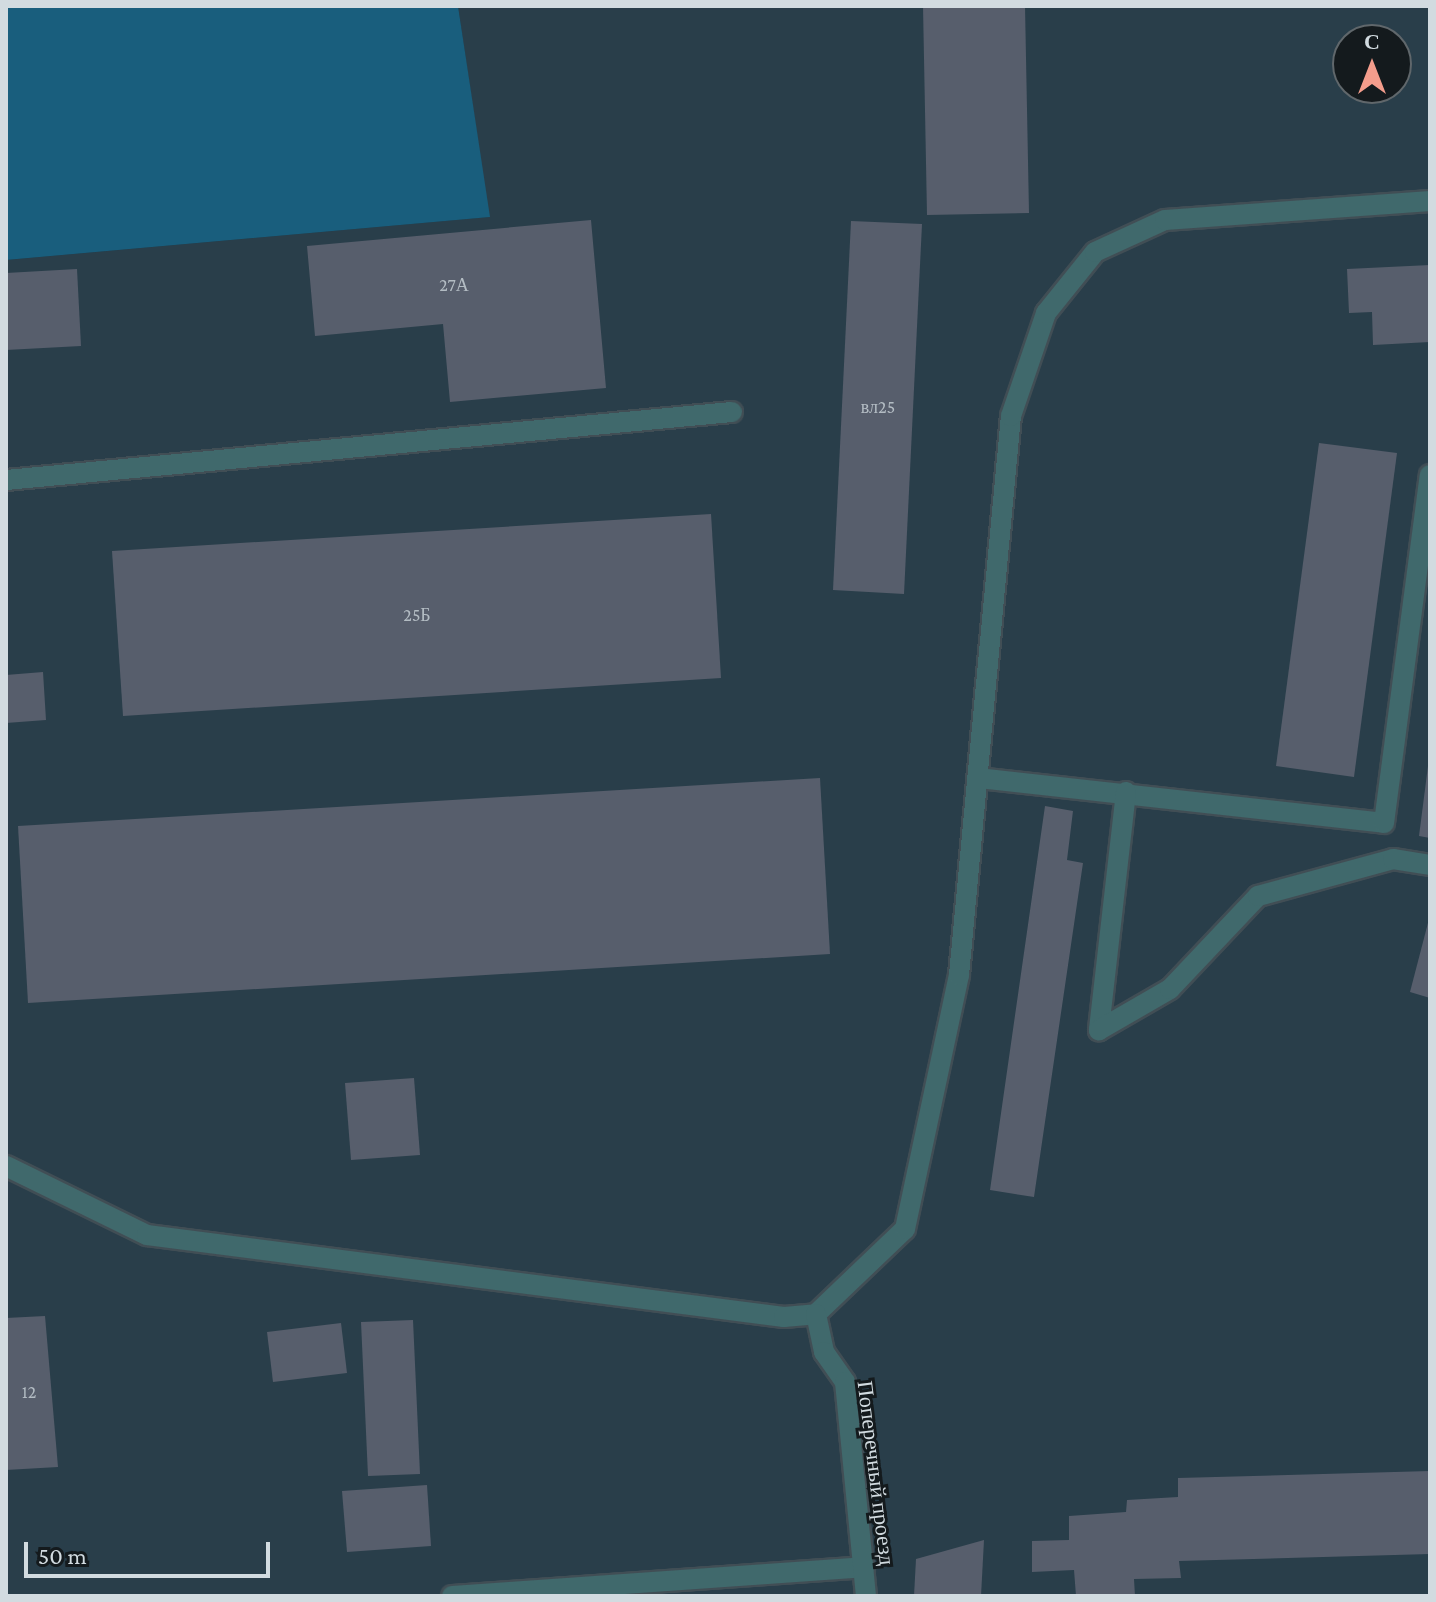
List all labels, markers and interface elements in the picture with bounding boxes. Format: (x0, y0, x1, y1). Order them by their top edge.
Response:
north arrow (1332, 24, 1412, 104)
text: С (1364, 29, 1380, 54)
house number: 27А (439, 274, 469, 296)
house number: вл25 (861, 396, 895, 418)
house number: 25Б (403, 604, 431, 626)
street label: Поперечный проезд (852, 1379, 900, 1567)
house number: 12 (22, 1381, 36, 1403)
scale bar (28, 1526, 274, 1576)
text: 50 m (38, 1542, 87, 1569)

